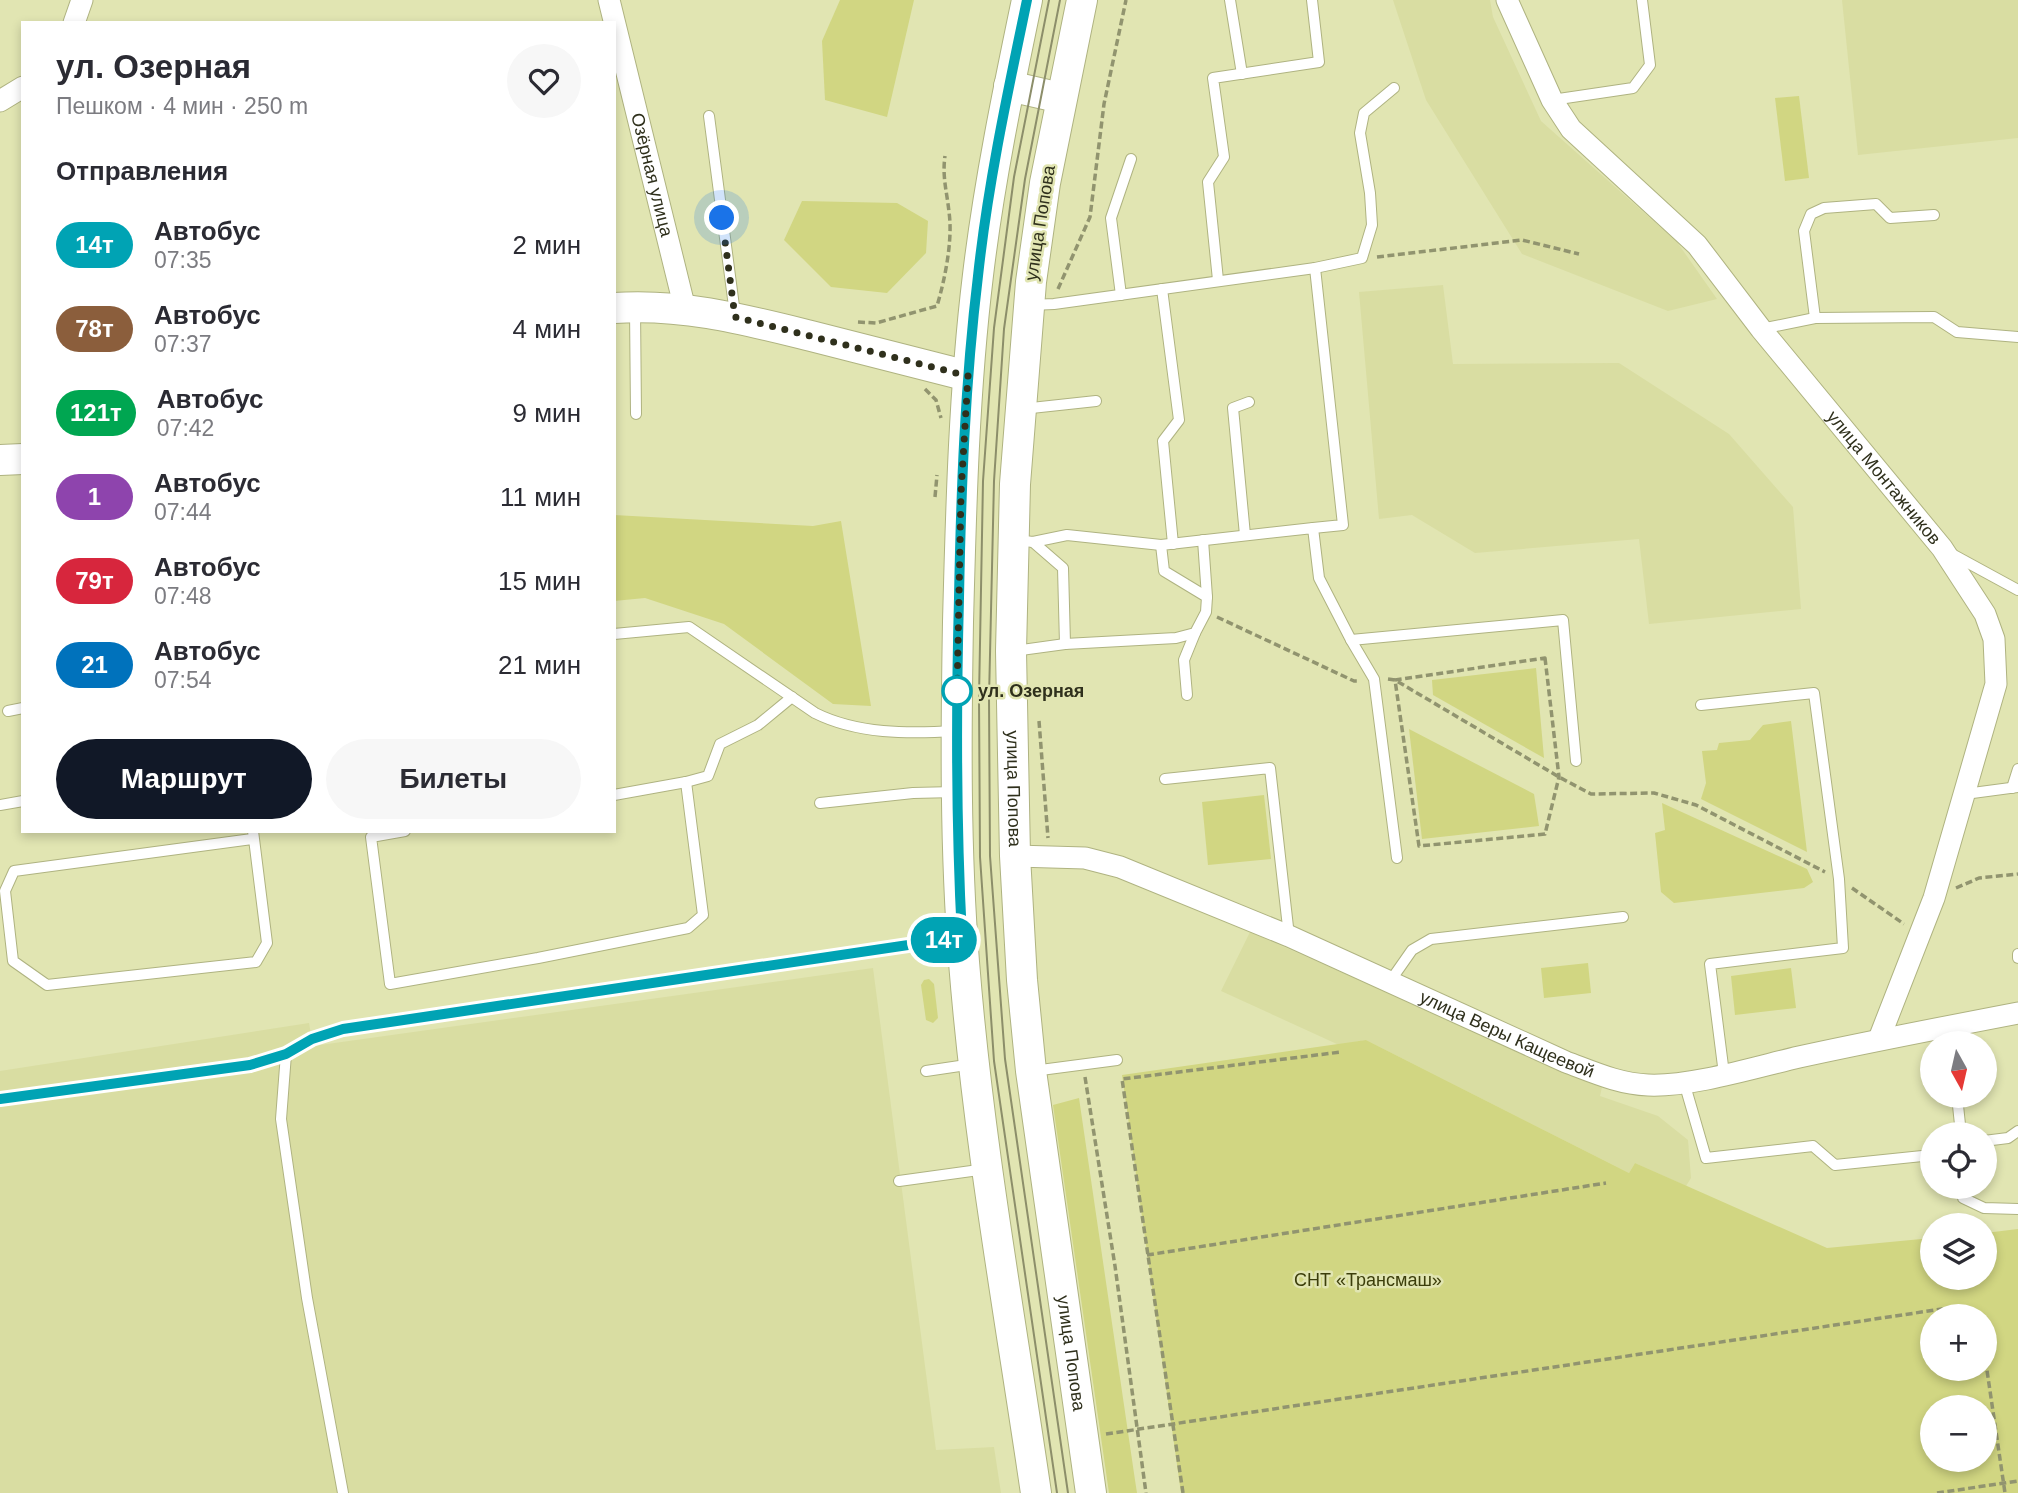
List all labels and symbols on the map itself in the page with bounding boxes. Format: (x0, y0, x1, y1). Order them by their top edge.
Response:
street label: Озёрная улица (627, 111, 677, 240)
street label: улица Попова (1021, 163, 1059, 282)
your location (704, 200, 739, 235)
street label: улица Монтажников (1823, 407, 1945, 549)
marker: ул. Озерная (942, 676, 972, 706)
place label: ул. Озерная (978, 681, 1084, 701)
street label: улица Попова (1003, 730, 1025, 848)
line badge: 14т (904, 917, 984, 963)
street label: улица Веры Кащеевой (1417, 987, 1597, 1082)
north arrow (1920, 1031, 1997, 1108)
park label: СНТ «Трансмаш» (1294, 1270, 1442, 1290)
street label: улица Попова (1053, 1294, 1089, 1413)

